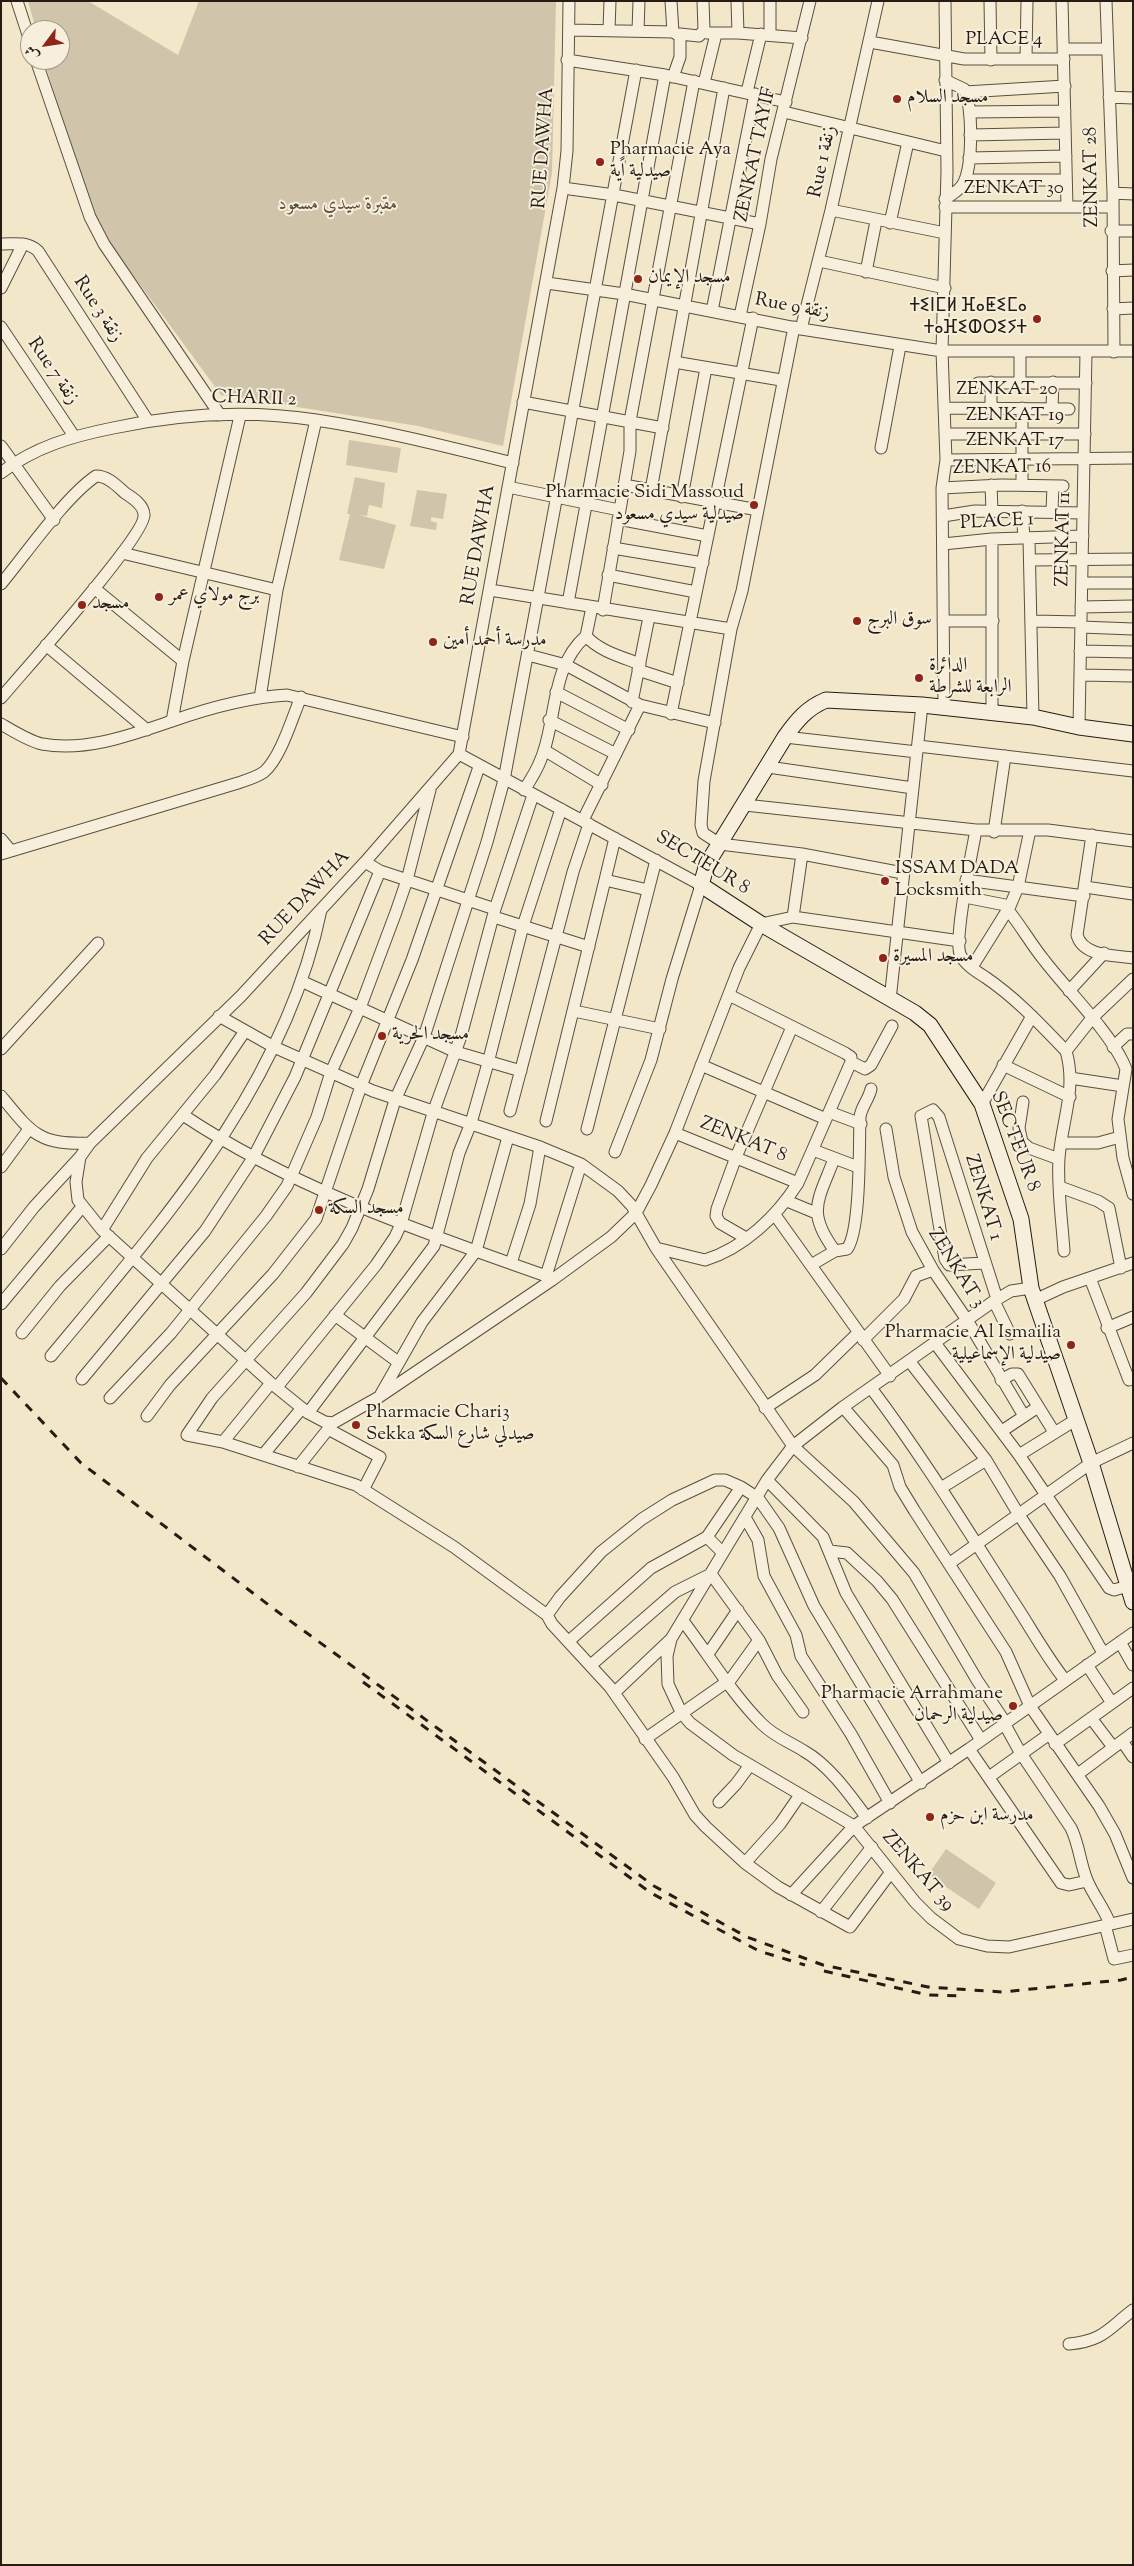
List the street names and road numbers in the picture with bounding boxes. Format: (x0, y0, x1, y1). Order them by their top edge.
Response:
street label: PLACE 4 (965, 30, 1043, 52)
street label: RUE DAWHA (529, 86, 561, 210)
street label: ZENKAT TAYIF (732, 86, 782, 224)
street label: Rue 1 زنقة (805, 124, 843, 200)
street label: ZENKAT 28 (1081, 126, 1105, 228)
street label: ZENKAT 30 (964, 179, 1064, 201)
street label: Rue 3 زنقة (67, 273, 127, 347)
street label: Rue 9 زنقة (753, 290, 831, 326)
street label: Rue 7 زنقة (21, 334, 83, 410)
street label: ZENKAT 20 (956, 380, 1058, 402)
street label: CHARII 2 (211, 387, 297, 413)
street label: ZENKAT 19 (966, 406, 1064, 428)
street label: ZENKAT 17 (966, 431, 1064, 453)
street label: ZENKAT 16 (953, 457, 1051, 481)
street label: RUE DAWHA (458, 483, 502, 607)
street label: ZENKAT 11 (1053, 491, 1077, 587)
street label: PLACE 1 (959, 510, 1035, 536)
street label: SECTEUR 8 (651, 827, 753, 901)
street label: RUE DAWHA (256, 847, 356, 951)
street label: SECTEUR 8 (984, 1089, 1044, 1195)
street label: ZENKAT 8 (696, 1113, 790, 1169)
street label: ZENKAT 1 (958, 1152, 1006, 1244)
street label: ZENKAT 3 (922, 1225, 988, 1313)
street label: ZENKAT 39 (876, 1827, 958, 1917)

